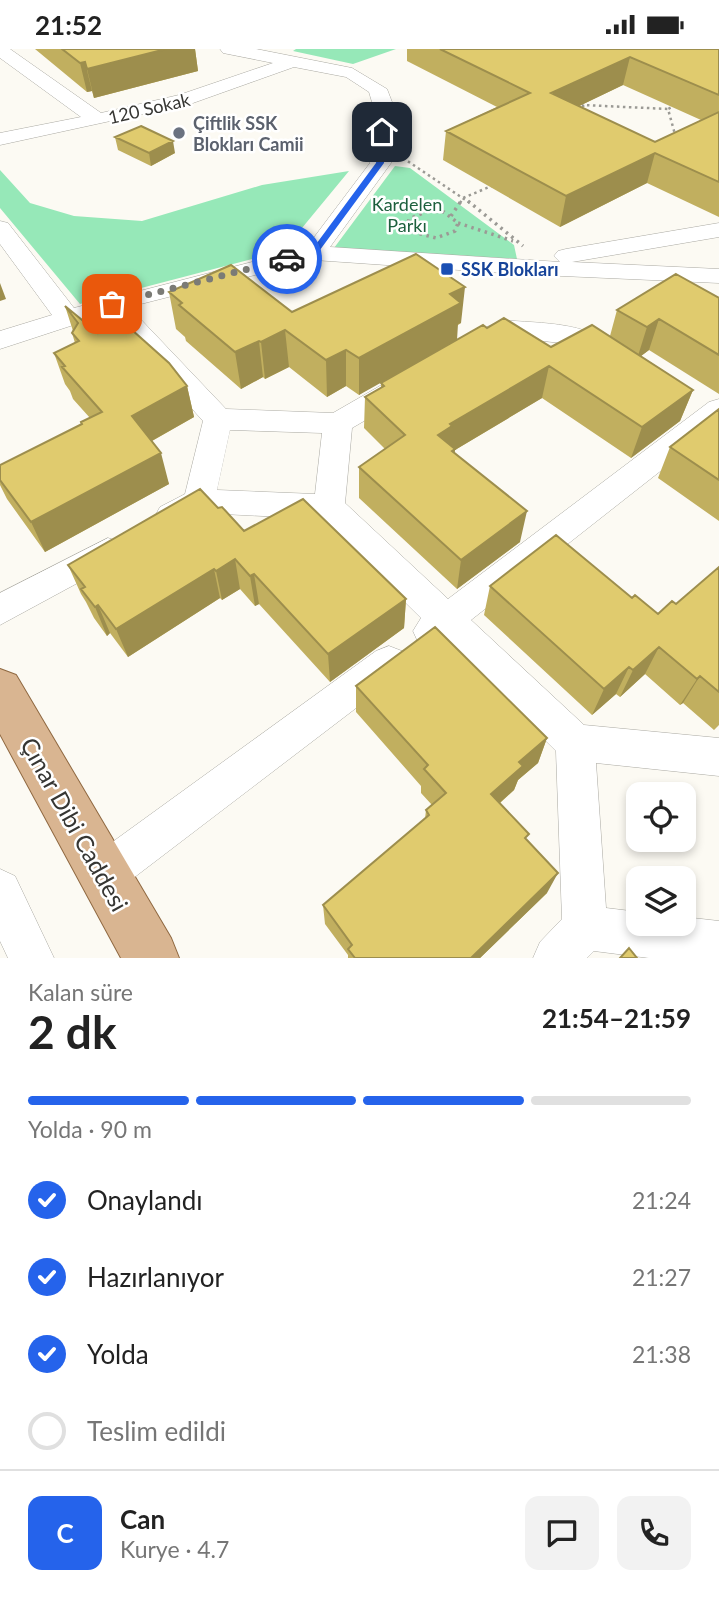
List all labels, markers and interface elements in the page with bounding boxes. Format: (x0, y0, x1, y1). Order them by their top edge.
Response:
text: 21:52 (35, 9, 102, 41)
street label: 120 Sokak (106, 88, 193, 128)
pin (352, 102, 412, 162)
place label: Çiftlik SSK Blokları Camii (193, 112, 304, 155)
icon: home (363, 113, 401, 151)
marker: Çiftlik SSK Blokları Camii (171, 125, 187, 141)
park label: Kardelen Parkı (372, 193, 442, 236)
courier (252, 224, 322, 294)
icon: car (268, 240, 306, 278)
place label: SSK Blokları (461, 258, 559, 280)
marker: SSK Blokları (439, 261, 455, 277)
pin (82, 274, 142, 334)
icon: bag (93, 285, 131, 323)
street label: Çınar Dibi Caddesi (15, 732, 135, 916)
map controls (626, 782, 696, 936)
button: locate (626, 782, 696, 852)
button: layers (626, 866, 696, 936)
text: Kalan süre (28, 978, 133, 1006)
text: 21:54–21:59 (542, 1002, 691, 1034)
text: 2 dk (28, 1004, 117, 1059)
text: Yolda · 90 m (28, 1115, 152, 1143)
icon: check (28, 1181, 66, 1219)
text: Onaylandı (87, 1184, 202, 1216)
text: 21:24 (632, 1186, 691, 1214)
icon: check (28, 1258, 66, 1296)
text: Hazırlanıyor (87, 1261, 224, 1293)
text: 21:27 (632, 1263, 691, 1291)
icon: check (28, 1335, 66, 1373)
text: Yolda (87, 1338, 149, 1370)
text: 21:38 (632, 1340, 691, 1368)
text: Teslim edildi (87, 1415, 226, 1447)
button: chat (525, 1496, 599, 1570)
button: phone (617, 1496, 691, 1570)
text: Can (120, 1503, 165, 1535)
text: C (56, 1517, 74, 1549)
text: Kurye · 4.7 (120, 1535, 229, 1563)

